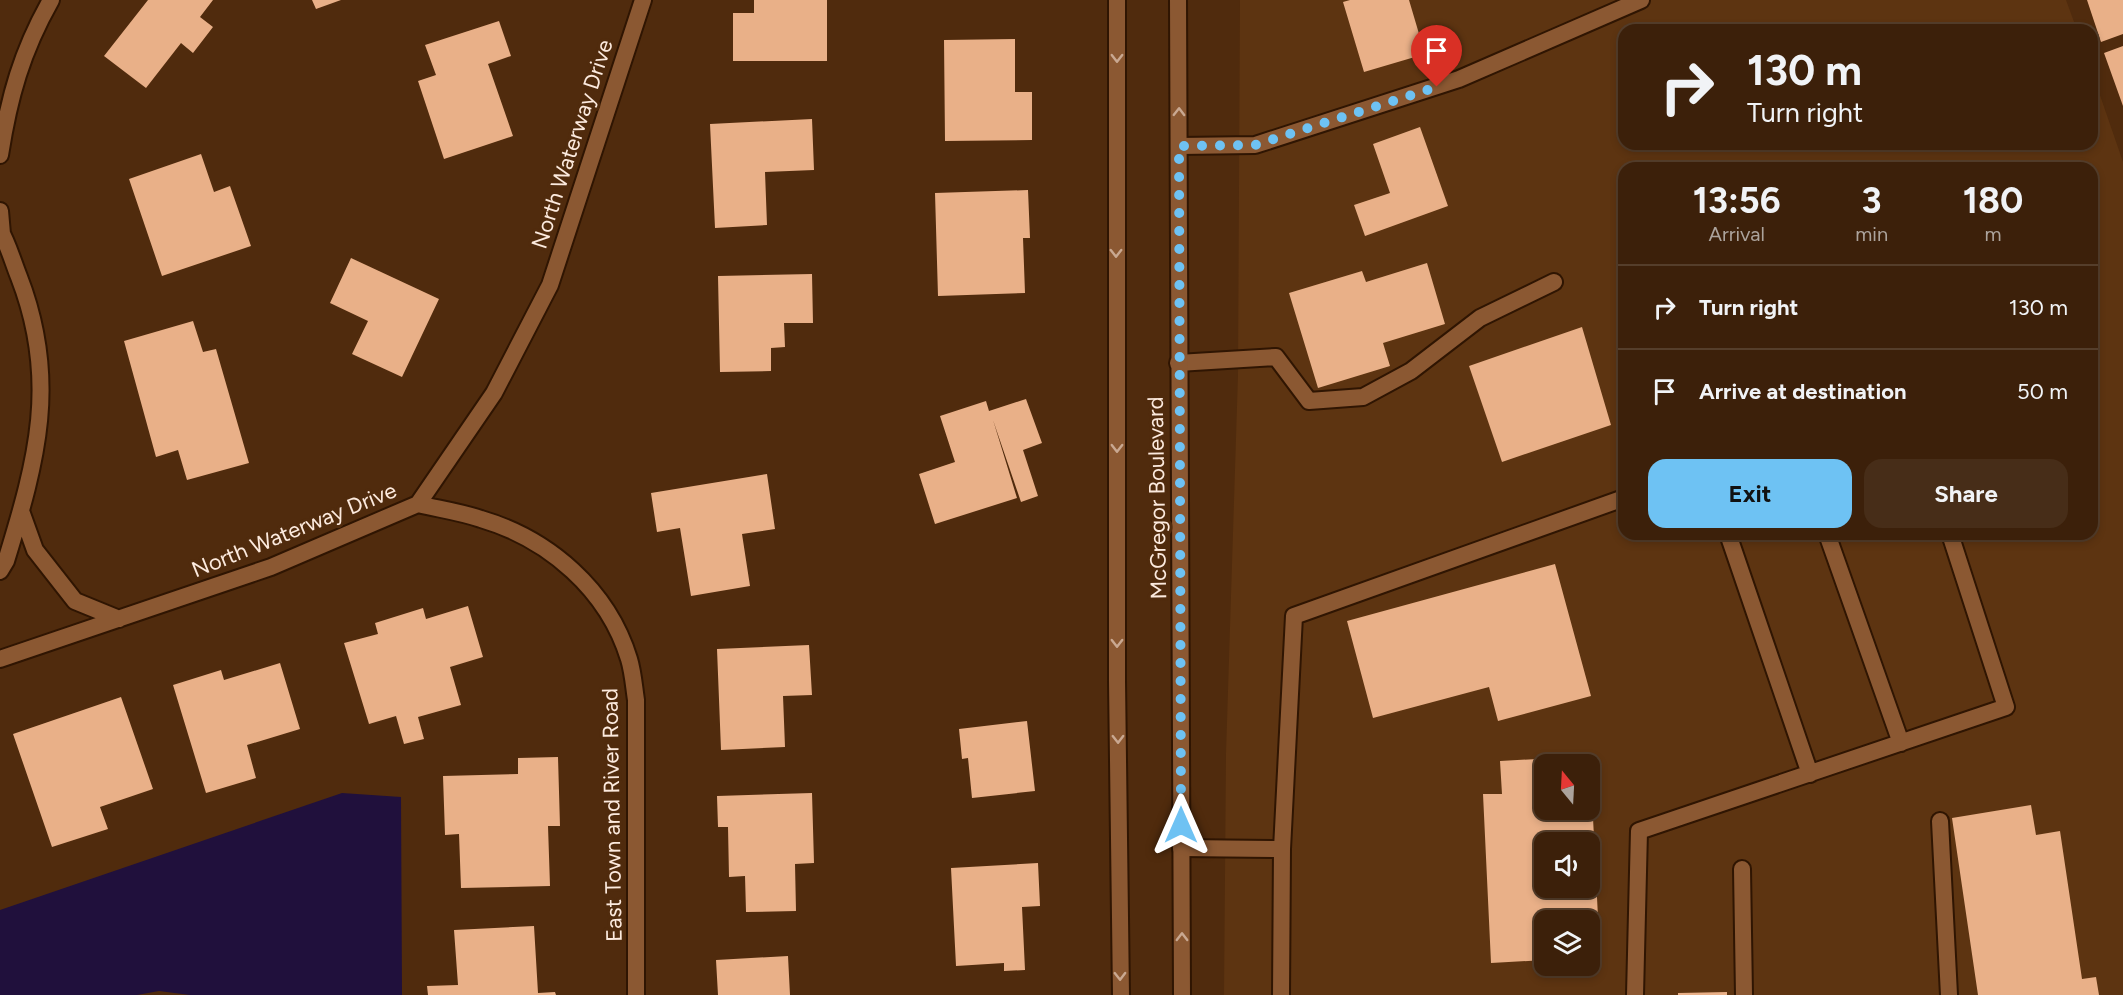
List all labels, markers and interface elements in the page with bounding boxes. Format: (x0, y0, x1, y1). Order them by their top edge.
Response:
pin (1411, 25, 1462, 87)
icon: arrive (1420, 34, 1453, 67)
street label: North Waterway Drive (525, 36, 619, 252)
text: 130 m (1747, 45, 1862, 96)
icon: right (1648, 48, 1726, 126)
one-way arrow (1110, 54, 1123, 63)
text: Turn right (1747, 96, 1863, 129)
one-way arrow (1173, 107, 1186, 116)
text: 13:56 (1693, 179, 1781, 222)
text: 3 (1862, 179, 1882, 222)
text: 180 (1963, 179, 2023, 222)
text: Arrival (1708, 222, 1765, 246)
text: min (1855, 222, 1888, 246)
text: m (1985, 222, 2002, 246)
one-way arrow (1110, 249, 1122, 258)
icon: right (1648, 291, 1681, 324)
text: Turn right (1699, 294, 1798, 321)
text: 130 m (2009, 294, 2068, 321)
icon: arrive (1648, 375, 1681, 408)
text: Arrive at destination (1699, 378, 1907, 405)
text: 50 m (2017, 378, 2068, 405)
street label: McGregor Boulevard (1142, 396, 1172, 600)
one-way arrow (1111, 444, 1123, 453)
button: Exit (1648, 459, 1852, 528)
button: Share (1864, 459, 2068, 528)
street label: North Waterway Drive (188, 477, 400, 583)
one-way arrow (1111, 639, 1123, 648)
street label: East Town and River Road (596, 688, 628, 942)
one-way arrow (1112, 735, 1124, 744)
north arrow (1534, 754, 1600, 820)
map controls (1534, 754, 1600, 976)
position arrow (1149, 793, 1213, 857)
button: sound (1534, 832, 1600, 898)
button: layers (1534, 910, 1600, 976)
one-way arrow (1176, 932, 1188, 941)
one-way arrow (1114, 972, 1126, 981)

